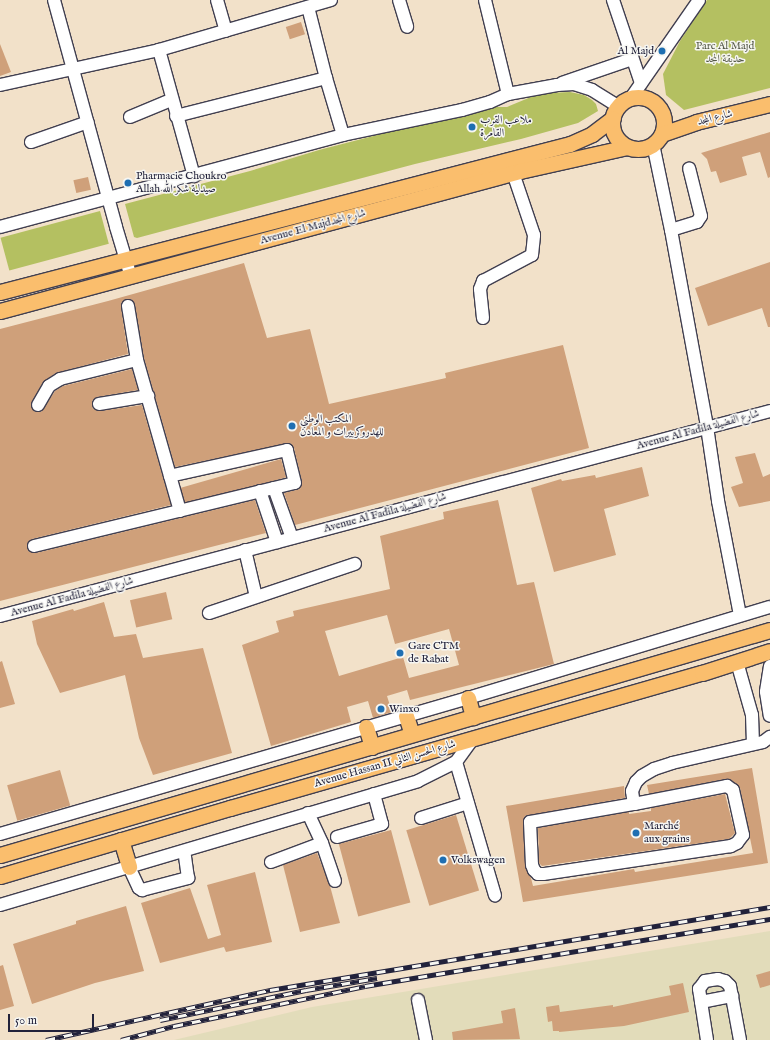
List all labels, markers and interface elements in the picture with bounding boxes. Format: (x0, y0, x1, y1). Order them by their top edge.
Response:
park label: Parc Al Majd حديقة المجد (696, 40, 754, 66)
place label: Al Majd (618, 44, 654, 58)
marker: Al Majd (657, 46, 667, 56)
street label: شارع المجد (696, 107, 734, 129)
place label: ملاعب القرب القامرة (480, 114, 532, 140)
marker: ملاعب القرب القامرة (467, 122, 477, 132)
place label: Pharmacie Choukro Allah صيدلية شكر الله (136, 170, 226, 196)
marker: Pharmacie Choukro Allah صيدلية شكر الله (123, 178, 133, 188)
street label: Avenue El Majdشارع المجد (259, 207, 367, 247)
street label: Avenue Al Fadila شارع الفضيلة (635, 407, 761, 453)
place label: المكتب الوطني للهدروكربيرات و المعادن (300, 413, 383, 439)
marker: المكتب الوطني للهدروكربيرات و المعادن (287, 421, 297, 431)
street label: Avenue Al Fadila شارع الفضيلة (322, 490, 448, 536)
street label: Avenue Al Fadila شارع الفضيلة (9, 574, 135, 620)
place label: Gare CTM de Rabat (408, 640, 459, 666)
marker: Gare CTM de Rabat (395, 648, 405, 658)
place label: Winxo (389, 702, 419, 716)
marker: Winxo (376, 704, 386, 714)
street label: Avenue Hassan II شارع الحسن الثاني (313, 737, 457, 791)
place label: Marché aux grains (644, 820, 690, 846)
marker: Marché aux grains (631, 828, 641, 838)
place label: Volkswagen (451, 853, 505, 867)
marker: Volkswagen (438, 855, 448, 865)
scale bar (10, 1006, 96, 1032)
text: 50 m (15, 1013, 37, 1028)

